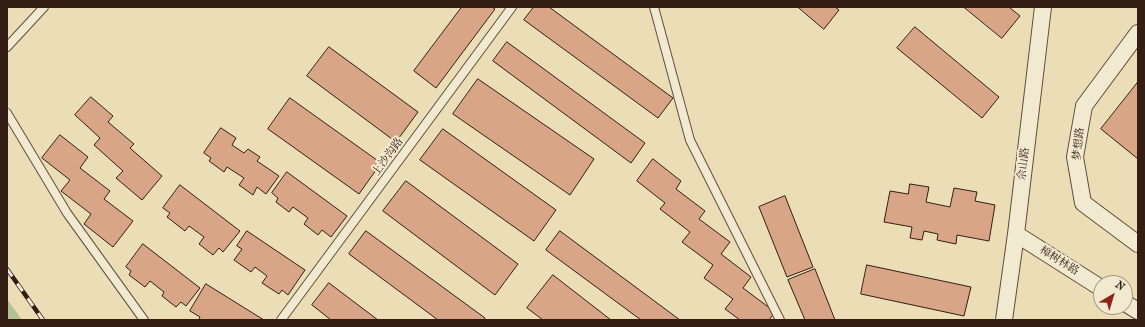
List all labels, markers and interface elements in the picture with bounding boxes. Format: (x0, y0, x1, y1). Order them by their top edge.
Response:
street label: 梦想路 (1071, 127, 1087, 161)
street label: 上沙沟路 (370, 135, 406, 179)
street label: 佘山路 (1015, 147, 1033, 181)
street label: 樟树林路 (1037, 244, 1081, 278)
north arrow (1093, 275, 1133, 315)
text: N (1113, 278, 1127, 294)

